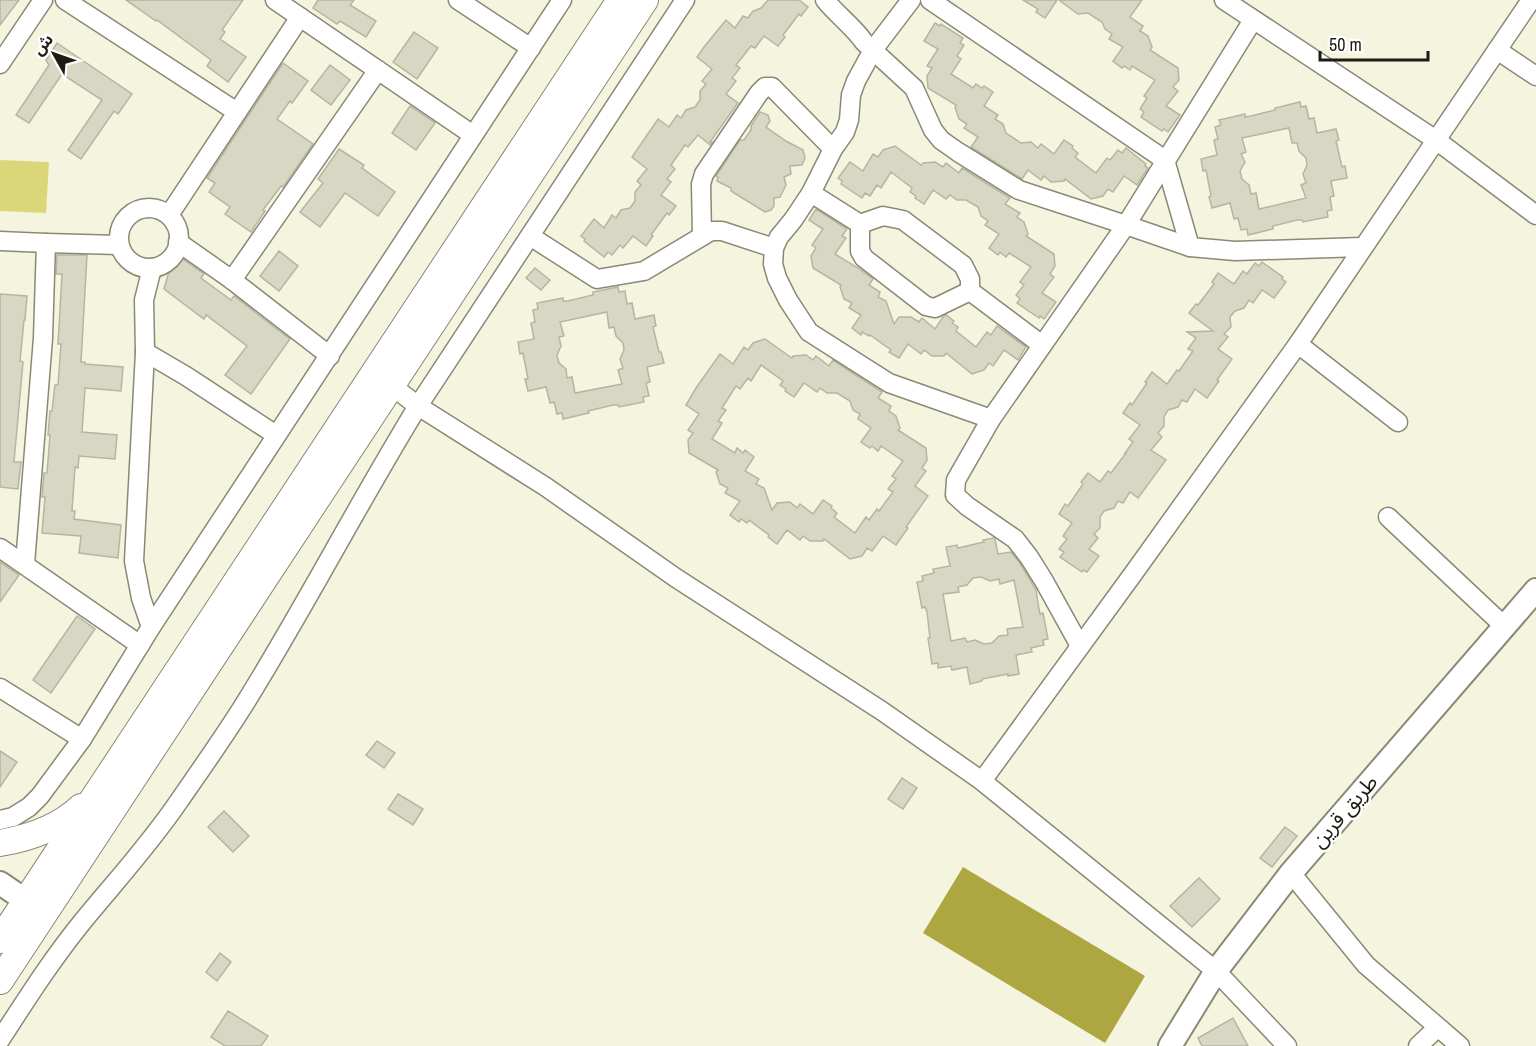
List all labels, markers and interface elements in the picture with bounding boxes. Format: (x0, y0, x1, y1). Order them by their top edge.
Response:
north arrow (24, 24, 84, 84)
scale bar (1320, 24, 1428, 62)
text: ش (27, 29, 58, 60)
text: 50 m (1329, 32, 1362, 57)
street label: طريق قرين (1304, 768, 1384, 854)

